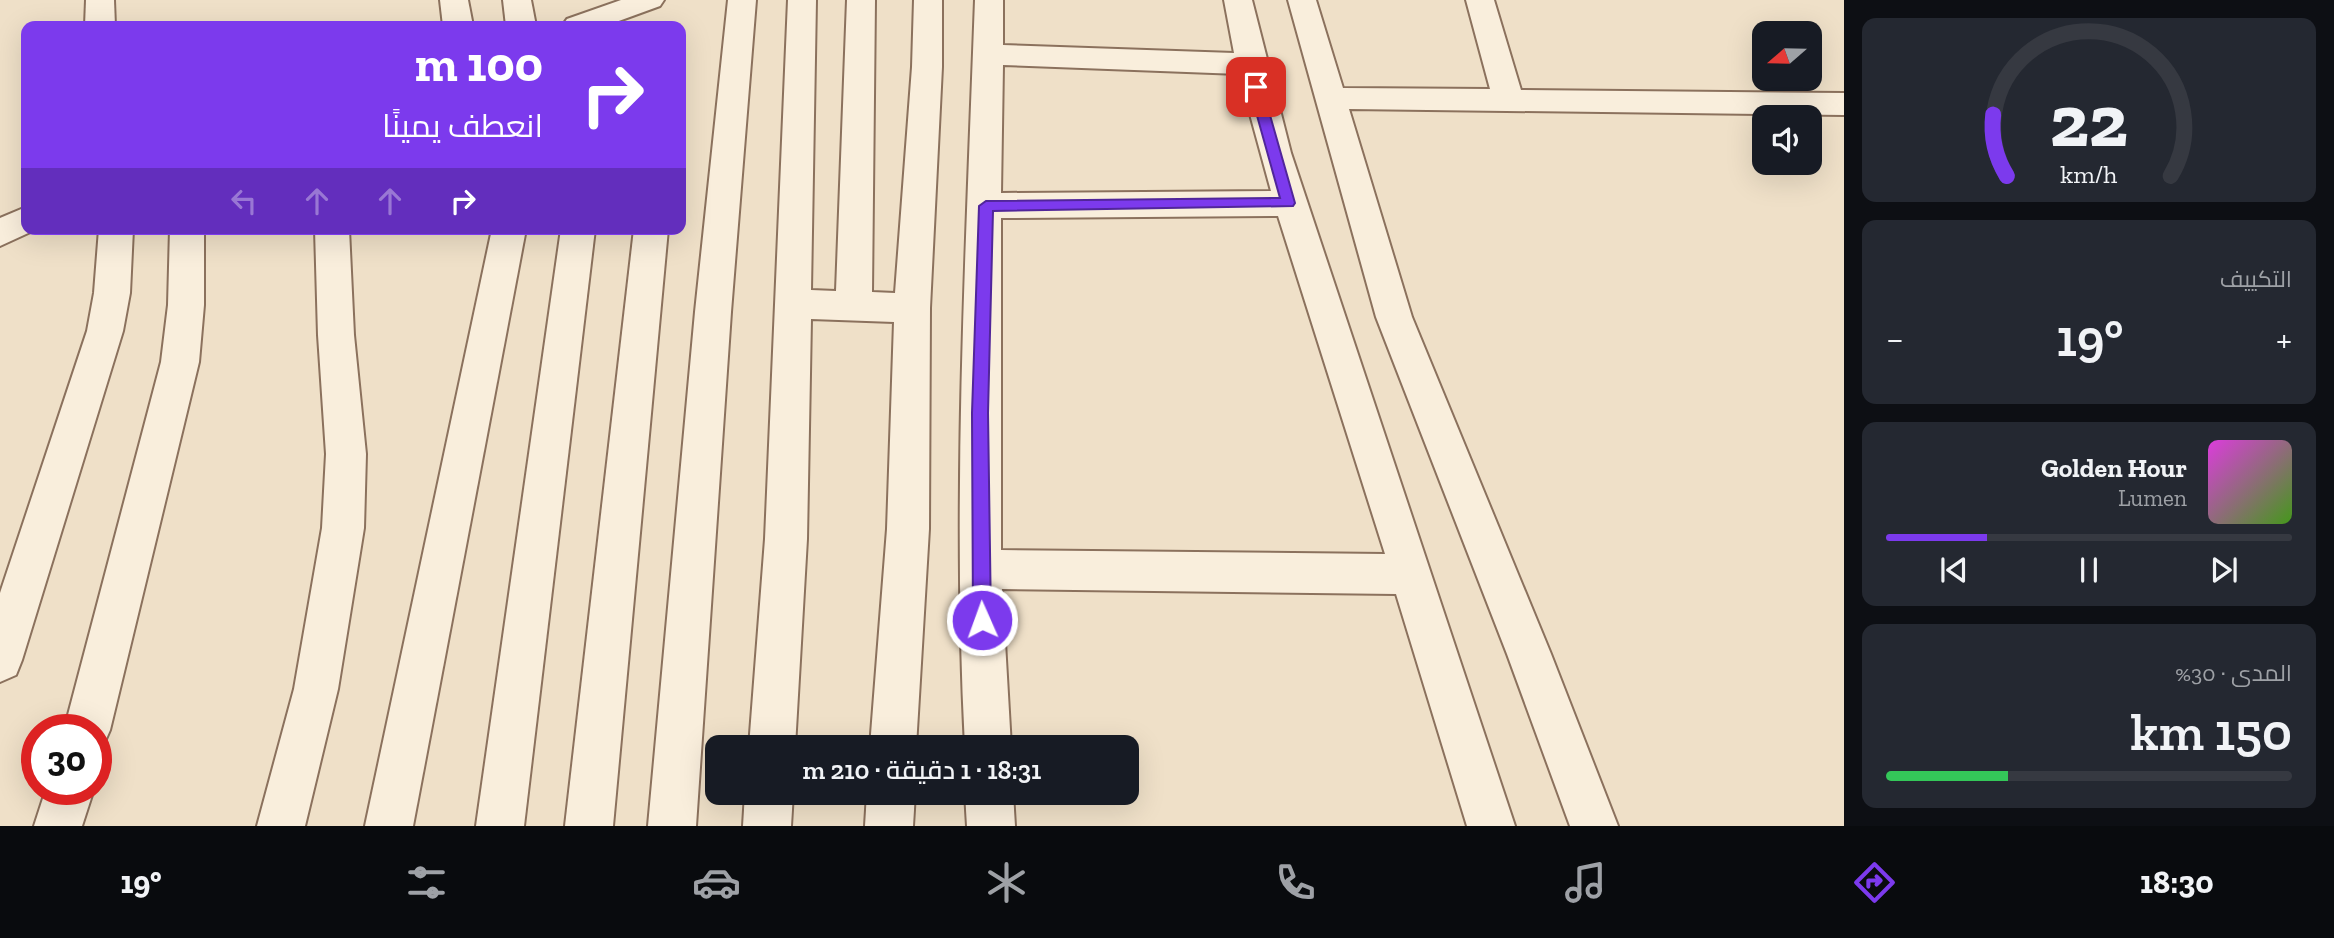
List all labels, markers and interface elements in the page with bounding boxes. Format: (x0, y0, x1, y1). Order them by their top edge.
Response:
north arrow (1752, 21, 1822, 91)
map controls (1752, 21, 1822, 175)
text: 100 m (415, 35, 543, 94)
icon: right (567, 49, 658, 140)
pin (1226, 57, 1286, 117)
icon: arrive (1237, 68, 1275, 106)
text: 22 (2050, 77, 2128, 165)
button: sound (1752, 105, 1822, 175)
text: انعطف يمينًا (382, 107, 543, 145)
text: km/h (2060, 159, 2118, 189)
icon: left (225, 182, 263, 220)
icon: ahead (298, 182, 336, 220)
icon: ahead (371, 182, 409, 220)
icon: right (444, 182, 482, 220)
text: التكييف (2220, 265, 2292, 293)
text: 19° (2056, 307, 2124, 369)
text: − (1886, 316, 1904, 362)
text: + (2276, 316, 2292, 362)
text: Golden Hour (2041, 452, 2187, 484)
text: Lumen (2118, 484, 2187, 512)
icon: previous (1935, 551, 1973, 589)
icon: pause (2070, 551, 2108, 589)
icon: next (2205, 551, 2243, 589)
position arrow (945, 583, 1019, 657)
text: المدى · 30% (2175, 659, 2292, 687)
text: 150 km (2131, 701, 2292, 763)
speed limit sign: 30 (21, 714, 112, 805)
text: 18:31 · 1 دقيقة · 210 m (803, 754, 1041, 786)
icon: filters (402, 858, 451, 907)
icon: car (692, 858, 741, 907)
icon: climate (982, 858, 1031, 907)
icon: phone (1271, 858, 1320, 907)
icon: music (1561, 858, 1610, 907)
icon: directions (1850, 858, 1899, 907)
text: 19° (120, 863, 162, 901)
text: 18:30 (2140, 863, 2214, 901)

